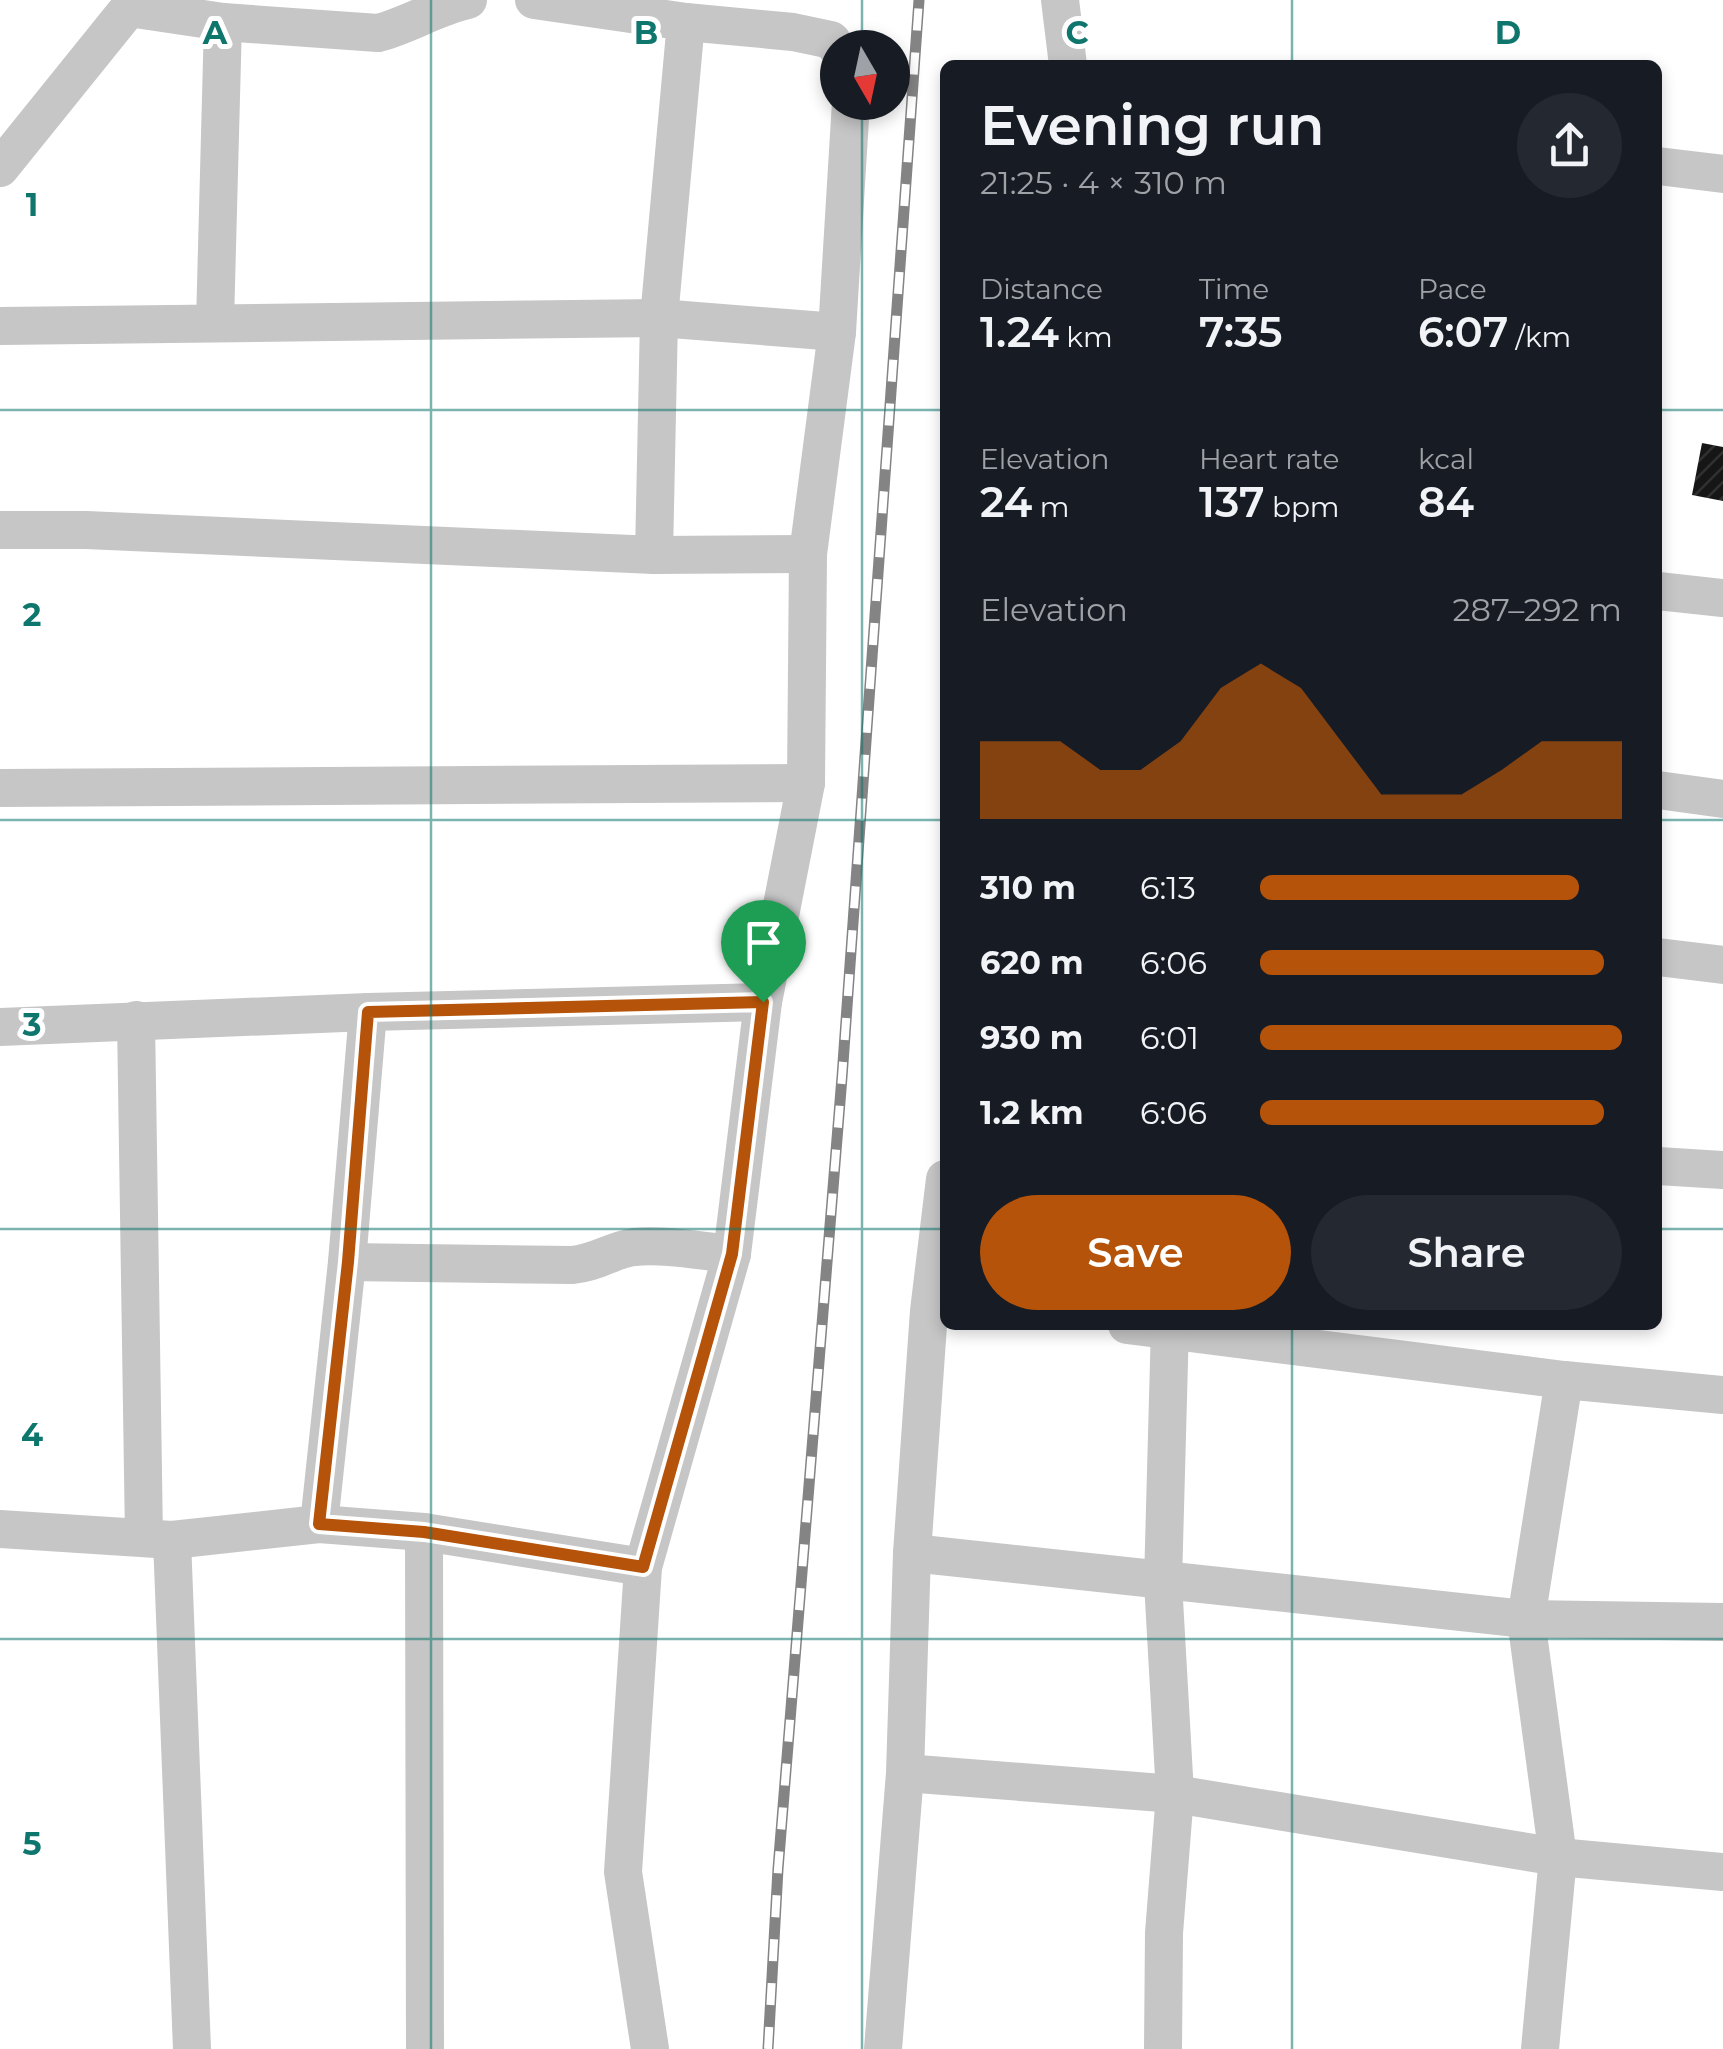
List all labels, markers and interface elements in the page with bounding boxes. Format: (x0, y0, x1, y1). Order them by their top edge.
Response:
text: A (202, 13, 228, 52)
text: B (634, 13, 658, 52)
text: C (1065, 13, 1089, 52)
text: D (1495, 13, 1521, 52)
north arrow (820, 30, 910, 120)
map controls (820, 30, 910, 120)
text: Evening run (980, 92, 1325, 159)
button: share (1517, 93, 1622, 198)
text: 21:25 · 4 × 310 m (980, 163, 1227, 202)
text: 1 (26, 185, 38, 224)
text: Distance (980, 272, 1103, 306)
text: Time (1199, 272, 1269, 306)
text: Pace (1418, 272, 1487, 306)
text: 1.24 (980, 306, 1059, 358)
text: 7:35 (1199, 306, 1283, 358)
text: 6:07 (1418, 306, 1508, 358)
text: km (1059, 320, 1113, 354)
text: /km (1508, 320, 1571, 354)
text: Elevation (980, 442, 1109, 476)
text: Heart rate (1199, 442, 1340, 476)
text: kcal (1418, 442, 1474, 476)
text: 24 (980, 476, 1032, 528)
text: 137 (1199, 476, 1265, 528)
text: 84 (1418, 476, 1474, 528)
text: m (1032, 490, 1069, 524)
text: bpm (1265, 490, 1340, 524)
text: Elevation (980, 590, 1128, 629)
text: 287–292 m (1452, 590, 1622, 629)
text: 2 (23, 595, 41, 634)
text: 310 m (980, 868, 1076, 907)
text: 6:13 (1140, 868, 1196, 907)
pin (721, 900, 806, 1003)
icon: arrive (736, 915, 791, 970)
text: 620 m (980, 943, 1084, 982)
text: 6:06 (1140, 943, 1207, 982)
text: 3 (22, 1005, 41, 1044)
text: 930 m (980, 1018, 1083, 1057)
text: 6:01 (1140, 1018, 1199, 1057)
text: 1.2 km (980, 1093, 1084, 1132)
text: 6:06 (1140, 1093, 1207, 1132)
button: Save (980, 1195, 1291, 1310)
button: Share (1311, 1195, 1622, 1310)
text: 4 (21, 1415, 43, 1454)
text: 5 (22, 1824, 42, 1863)

